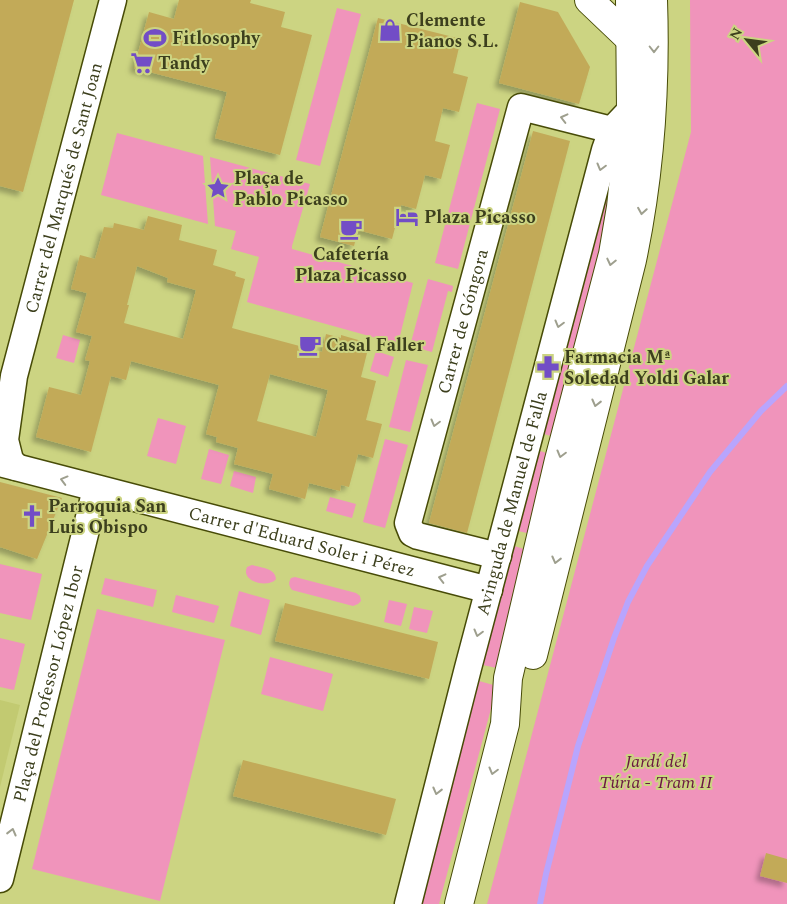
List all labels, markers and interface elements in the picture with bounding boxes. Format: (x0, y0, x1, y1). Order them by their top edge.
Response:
place label: Clemente Pianos S.L. (406, 7, 498, 55)
north arrow (722, 15, 772, 65)
shop icon: Clemente Pianos S.L. (377, 17, 403, 43)
text: N (724, 24, 748, 44)
sports icon: Fitlosophy (142, 25, 168, 51)
place label: Fitlosophy (172, 25, 261, 52)
one-way arrow (649, 45, 659, 53)
supermarket icon: Tandy (129, 50, 155, 76)
place label: Tandy (158, 50, 211, 77)
street label: Carrer del Marqués de Sant Joan (18, 59, 110, 316)
one-way arrow (560, 113, 569, 124)
one-way arrow (596, 162, 607, 171)
place label: Plaça de Pablo Picasso (234, 165, 348, 213)
place icon: Plaça de Pablo Picasso (205, 175, 231, 201)
hotel icon: Plaza Picasso (394, 204, 420, 230)
place label: Plaza Picasso (424, 204, 536, 231)
one-way arrow (637, 206, 647, 215)
cafe icon: Cafetería Plaza Picasso (338, 216, 364, 242)
place label: Cafetería Plaza Picasso (295, 241, 407, 289)
street label: Carrer de Góngora (430, 245, 495, 397)
one-way arrow (606, 258, 617, 267)
one-way arrow (555, 319, 565, 327)
cafe icon: Casal Faller (297, 332, 323, 358)
place label: Casal Faller (326, 332, 425, 359)
place label: Farmacia Mª Soledad Yoldi Galar (564, 344, 729, 392)
pharmacy icon: Farmacia Mª Soledad Yoldi Galar (535, 354, 561, 380)
street label: Avinguda de Manuel de Falla (469, 388, 554, 618)
one-way arrow (591, 398, 602, 407)
one-way arrow (431, 419, 441, 427)
one-way arrow (556, 449, 567, 458)
one-way arrow (60, 475, 69, 486)
place label: Parroquia San Luis Obispo (48, 493, 166, 541)
street label: Carrer d'Eduard Soler i Pérez (186, 499, 418, 584)
church icon: Parroquia San Luis Obispo (19, 503, 45, 529)
one-way arrow (552, 556, 562, 564)
street label: Plaça del Professor López Ibor (6, 562, 90, 805)
one-way arrow (437, 573, 446, 584)
one-way arrow (473, 629, 483, 637)
park label: Jardí del Túria - Tram II (599, 748, 713, 796)
one-way arrow (488, 767, 499, 776)
one-way arrow (432, 786, 443, 795)
one-way arrow (6, 828, 17, 837)

